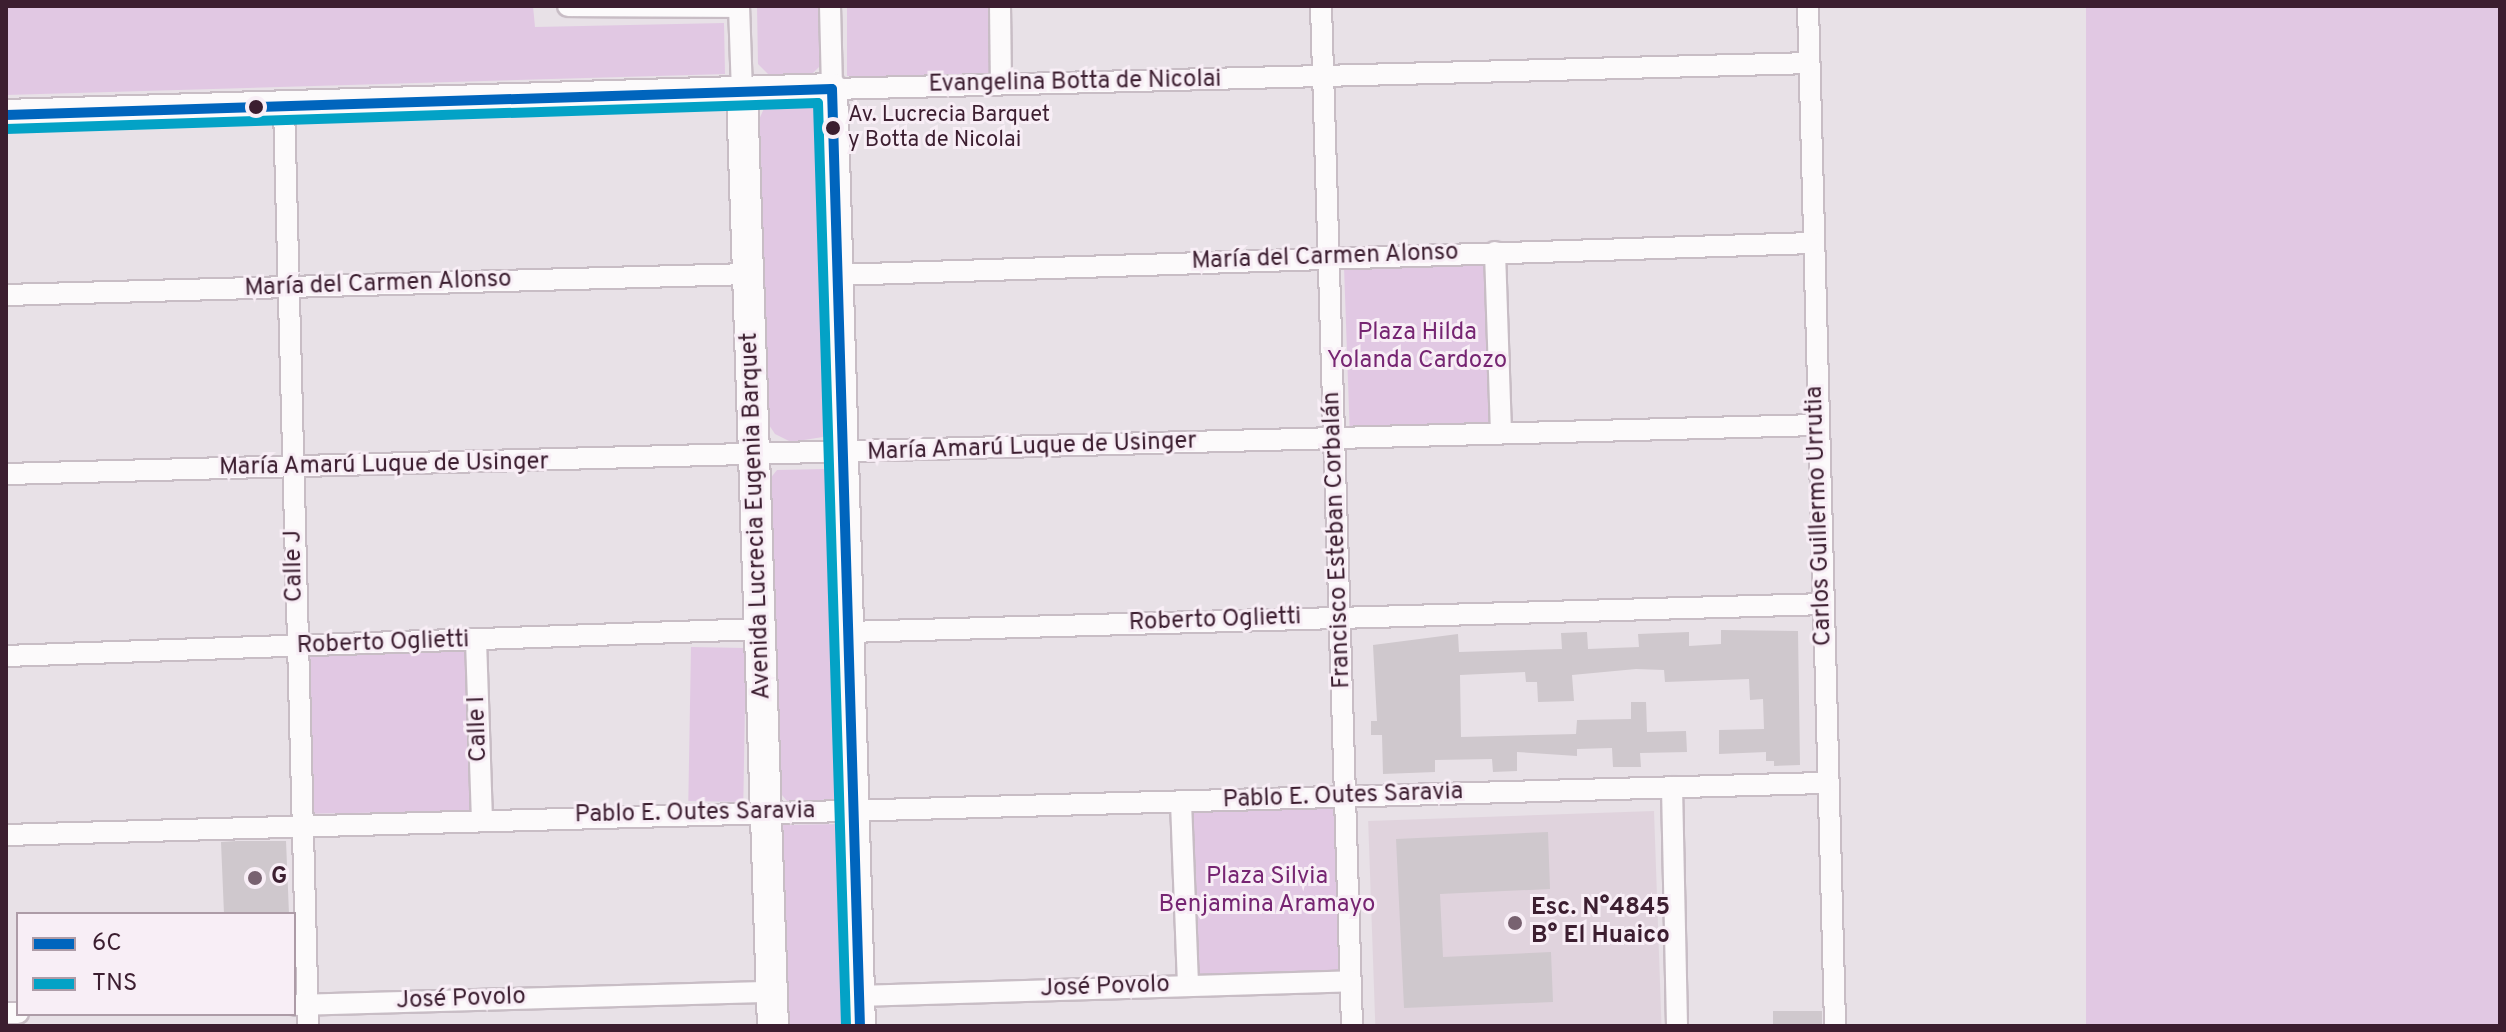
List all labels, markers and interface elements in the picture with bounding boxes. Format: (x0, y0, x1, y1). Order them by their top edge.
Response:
street label: Evangelina Botta de Nicolai (928, 66, 1222, 100)
unlabelled marker (248, 99, 264, 115)
place label: Av. Lucrecia Barquet y Botta de Nicolai (848, 102, 1050, 154)
marker: Av. Lucrecia Barquet y Botta de Nicolai (825, 120, 841, 136)
street label: María del Carmen Alonso (1191, 239, 1459, 277)
street label: María del Carmen Alonso (244, 266, 512, 304)
park label: Plaza Hilda Yolanda Cardozo (1327, 320, 1507, 376)
street label: Avenida Lucrecia Eugenia Barquet (736, 332, 778, 700)
street label: Carlos Guillermo Urrutia (1801, 385, 1839, 647)
street label: Francisco Esteban Corbalán (1318, 391, 1358, 689)
street label: María Amarú Luque de Usinger (866, 428, 1198, 468)
street label: María Amarú Luque de Usinger (218, 449, 550, 483)
street label: Calle J (280, 530, 310, 602)
street label: Roberto Oglietti (1128, 604, 1302, 638)
street label: Roberto Oglietti (296, 627, 470, 661)
street label: Calle I (463, 695, 495, 763)
street label: Pablo E. Outes Saravia (1222, 778, 1464, 816)
street label: Pablo E. Outes Saravia (574, 798, 816, 830)
place label: G (271, 864, 287, 892)
park label: Plaza Silvia Benjamina Aramayo (1158, 864, 1376, 920)
marker: G (246, 869, 264, 887)
place label: Esc. N°4845 B° El Huaico (1531, 895, 1670, 951)
legend (16, 912, 296, 1016)
marker: Esc. N°4845 B° El Huaico (1506, 914, 1524, 932)
text: 6C (92, 929, 122, 959)
text: TNS (92, 969, 137, 999)
street label: José Povolo (1040, 971, 1170, 1005)
street label: José Povolo (396, 983, 526, 1017)

